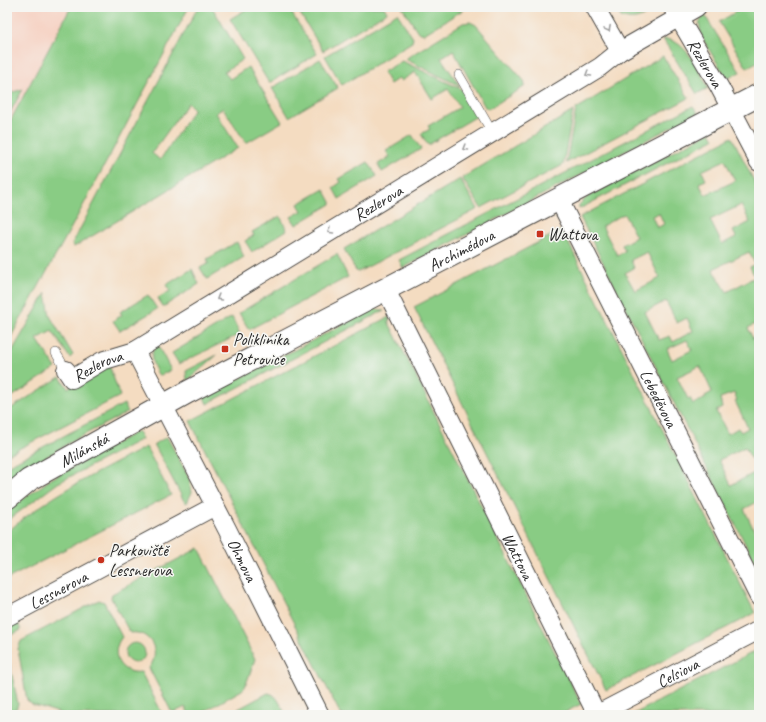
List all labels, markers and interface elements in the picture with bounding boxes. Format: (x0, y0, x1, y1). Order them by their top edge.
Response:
one-way arrow (603, 25, 611, 32)
street label: Rezlerova (683, 35, 729, 93)
one-way arrow (585, 70, 592, 77)
one-way arrow (462, 144, 469, 151)
street label: Rezlerova (350, 179, 408, 225)
street label: Archimédova (425, 224, 499, 276)
place label: Wattova (548, 224, 600, 245)
one-way arrow (327, 226, 334, 233)
marker: Wattova (535, 229, 545, 239)
one-way arrow (216, 293, 223, 301)
place label: Poliklinika Petrovice (233, 329, 290, 370)
street label: Rezlerova (69, 344, 126, 387)
marker: Poliklinika Petrovice (220, 344, 230, 354)
street label: Lebeděvova (636, 366, 683, 432)
street label: Milánská (55, 427, 113, 472)
street label: Wattova (498, 529, 539, 585)
street label: Ohmova (223, 535, 263, 586)
place label: Parkoviště Lessnerova (109, 540, 173, 581)
marker: Parkoviště Lessnerova (96, 555, 106, 565)
street label: Lessnerova (26, 565, 92, 614)
street label: Celsiova (653, 652, 704, 692)

